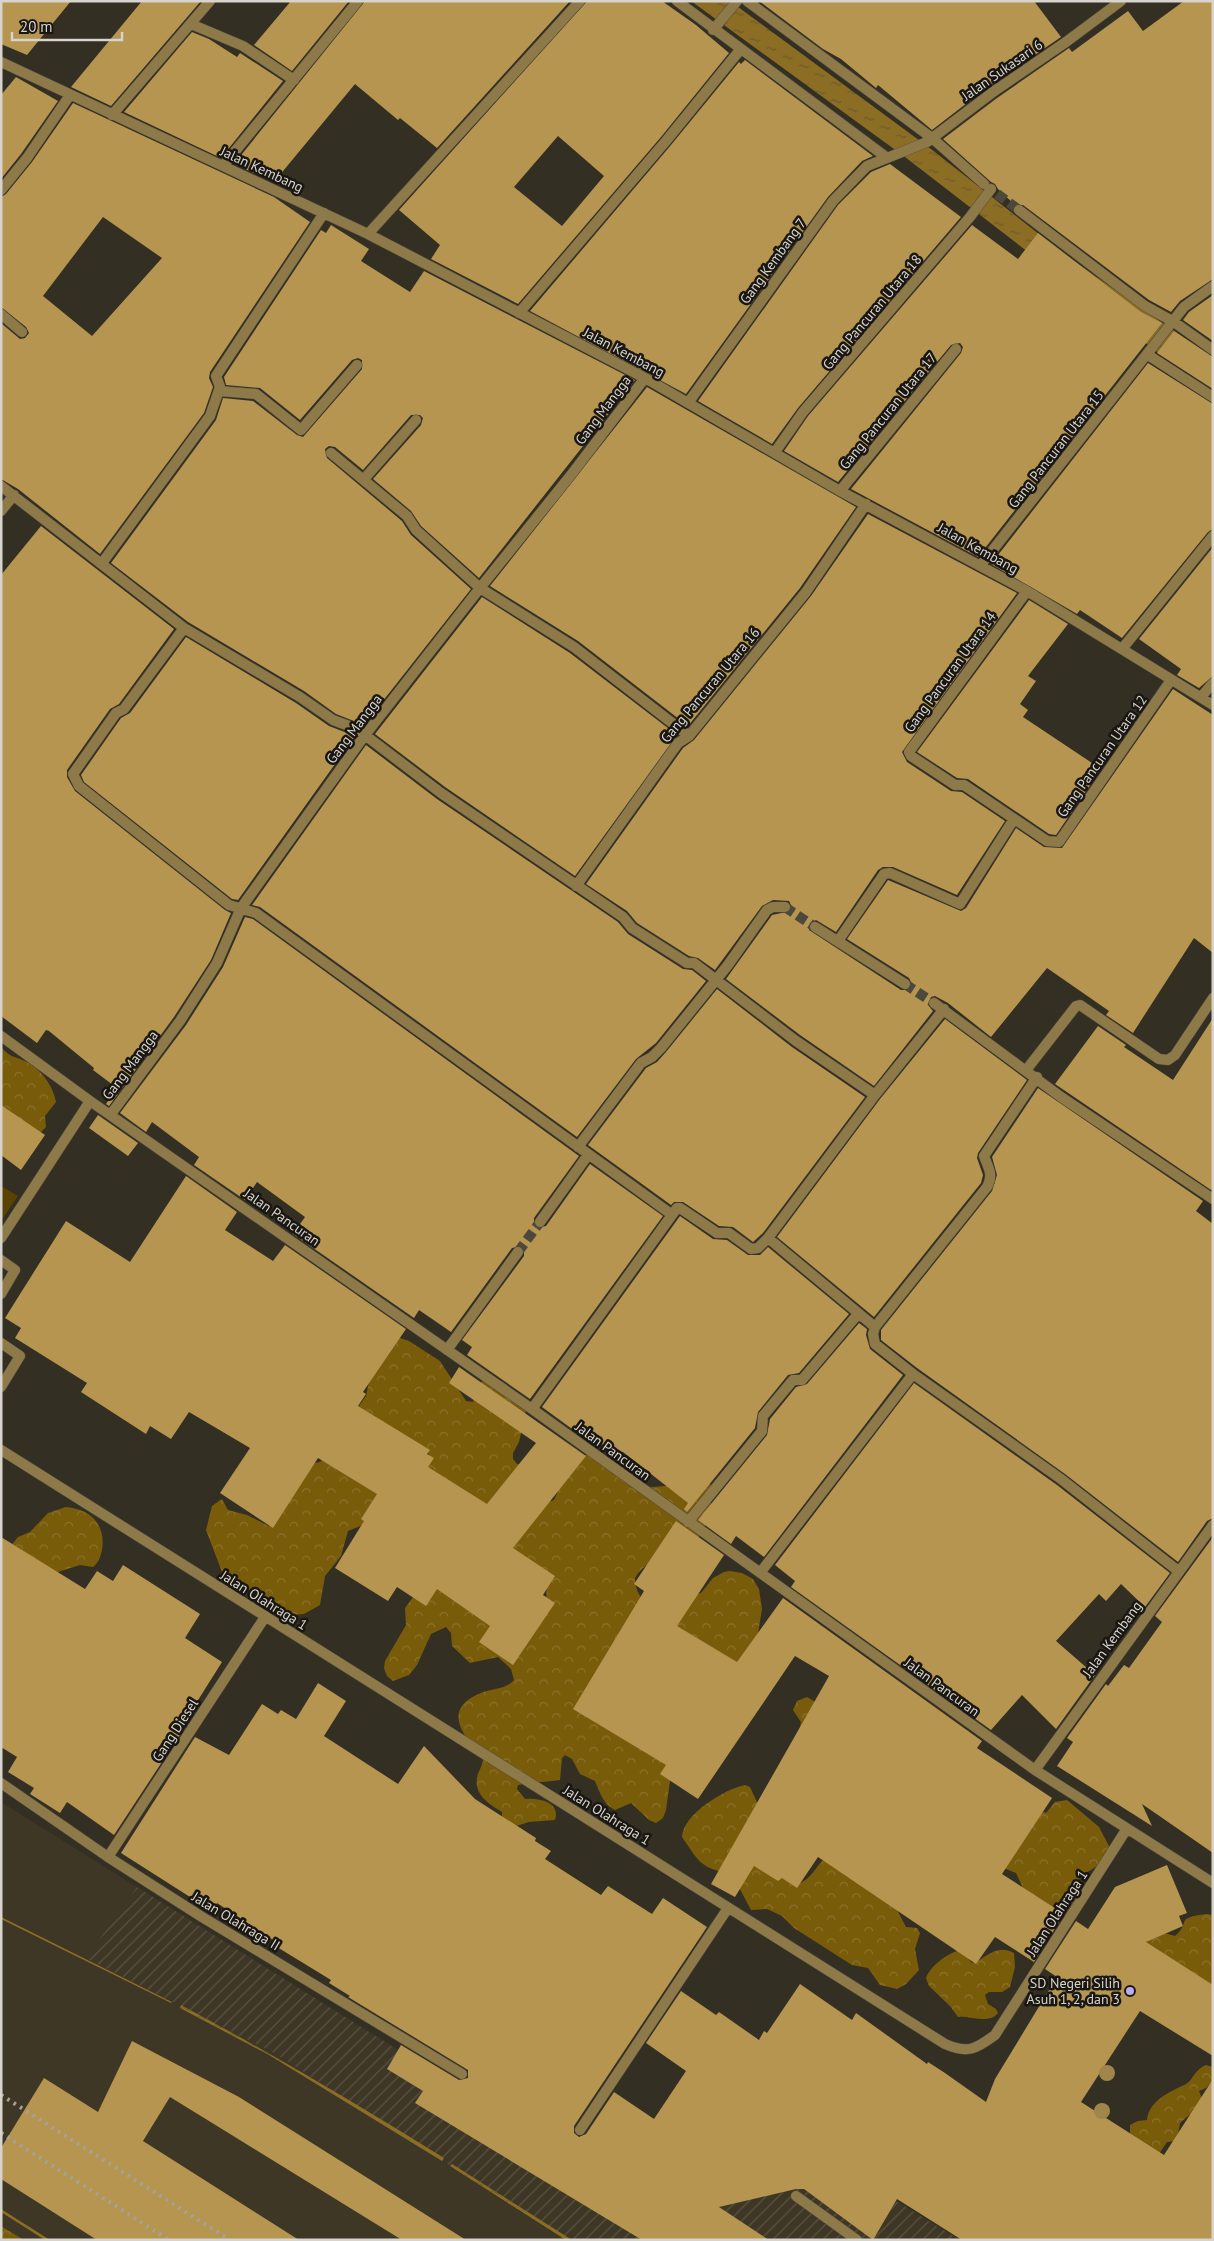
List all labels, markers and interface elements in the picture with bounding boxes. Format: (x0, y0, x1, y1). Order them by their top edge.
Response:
scale bar (12, 10, 122, 42)
text: 20 m (20, 17, 53, 36)
street label: Jalan Sukasari 6 (957, 35, 1046, 105)
street label: Jalan Kembang (217, 142, 306, 196)
street label: Gang Kembang 7 (736, 215, 810, 307)
street label: Gang Pancuran Utara 18 (819, 251, 925, 373)
street label: Jalan Kembang (579, 323, 668, 381)
street label: Gang Pancuran Utara 17 (835, 349, 941, 473)
street label: Gang Mangga (571, 372, 635, 448)
street label: Gang Pancuran Utara 15 (1004, 386, 1108, 512)
street label: Jalan Kembang (934, 518, 1021, 578)
street label: Gang Pancuran Utara 14 (900, 608, 1000, 736)
street label: Gang Pancuran Utara 16 (657, 624, 763, 746)
street label: Gang Mangga (322, 691, 386, 767)
street label: Gang Pancuran Utara 12 (1053, 692, 1151, 820)
street label: Gang Mangga (98, 1027, 162, 1103)
street label: Jalan Pancuran (240, 1184, 323, 1250)
street label: Jalan Pancuran (571, 1417, 654, 1484)
street label: Jalan Olahraga 1 (216, 1566, 311, 1634)
street label: Jalan Kembang (1078, 1598, 1146, 1681)
street label: Jalan Pancuran (900, 1653, 983, 1720)
street label: Gang Diesel (148, 1695, 202, 1765)
street label: Jalan Olahraga 1 (559, 1781, 654, 1849)
street label: Jalan Olahraga 1 (1022, 1866, 1092, 1960)
street label: Jalan Olahraga II (188, 1887, 283, 1954)
place label: SD Negeri Silih Asuh 1, 2, dan 3 (1027, 1974, 1120, 2008)
marker: SD Negeri Silih Asuh 1, 2, dan 3 (1124, 1985, 1136, 1997)

